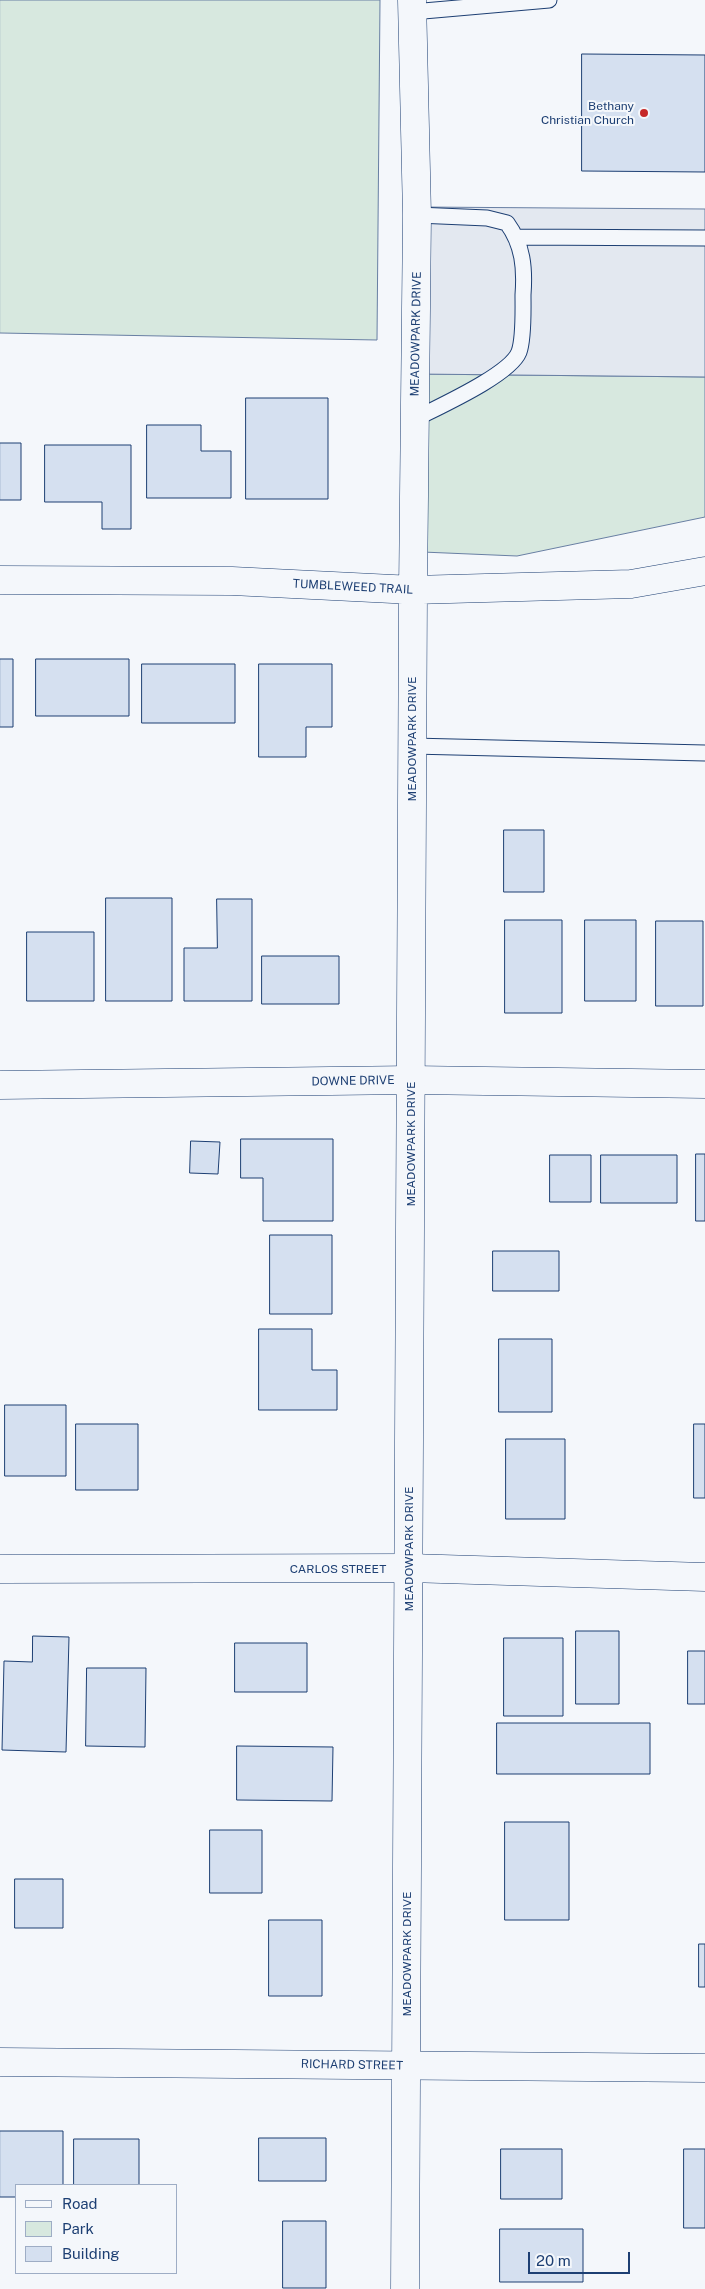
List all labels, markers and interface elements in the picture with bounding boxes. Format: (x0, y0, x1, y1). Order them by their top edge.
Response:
place label: Bethany Christian Church (541, 99, 634, 127)
marker: Bethany Christian Church (638, 107, 650, 119)
street label: MEADOWPARK DRIVE (408, 271, 424, 397)
street label: TUMBLEWEED TRAIL (292, 577, 414, 597)
street label: MEADOWPARK DRIVE (405, 677, 419, 801)
street label: DOWNE DRIVE (311, 1073, 395, 1089)
street label: MEADOWPARK DRIVE (404, 1082, 418, 1206)
street label: MEADOWPARK DRIVE (402, 1487, 416, 1611)
street label: CARLOS STREET (290, 1562, 386, 1576)
street label: MEADOWPARK DRIVE (400, 1892, 414, 2016)
street label: RICHARD STREET (301, 2057, 403, 2073)
legend (15, 2184, 178, 2274)
text: Road (62, 2195, 98, 2212)
text: Park (62, 2220, 94, 2237)
scale bar (530, 2242, 632, 2274)
text: Building (62, 2245, 120, 2262)
text: 20 m (536, 2252, 571, 2269)

